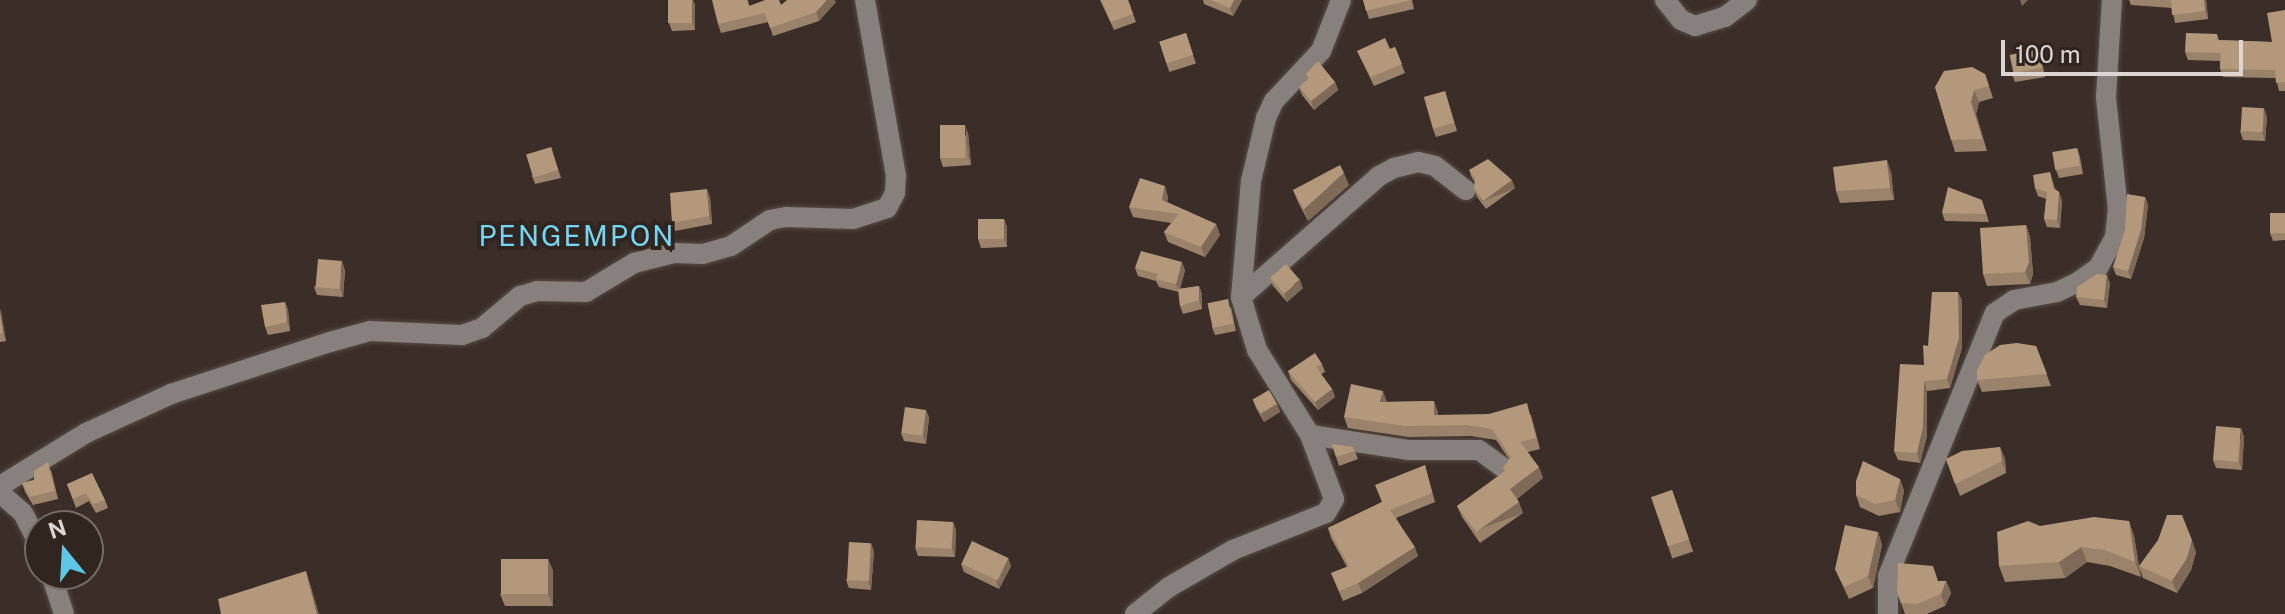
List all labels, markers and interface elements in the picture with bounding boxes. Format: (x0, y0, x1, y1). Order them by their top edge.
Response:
scale bar (2005, 24, 2247, 74)
text: 100 m (2015, 40, 2081, 68)
district label: PENGEMPON (479, 219, 675, 253)
north arrow (24, 510, 104, 590)
text: N (45, 514, 69, 544)

